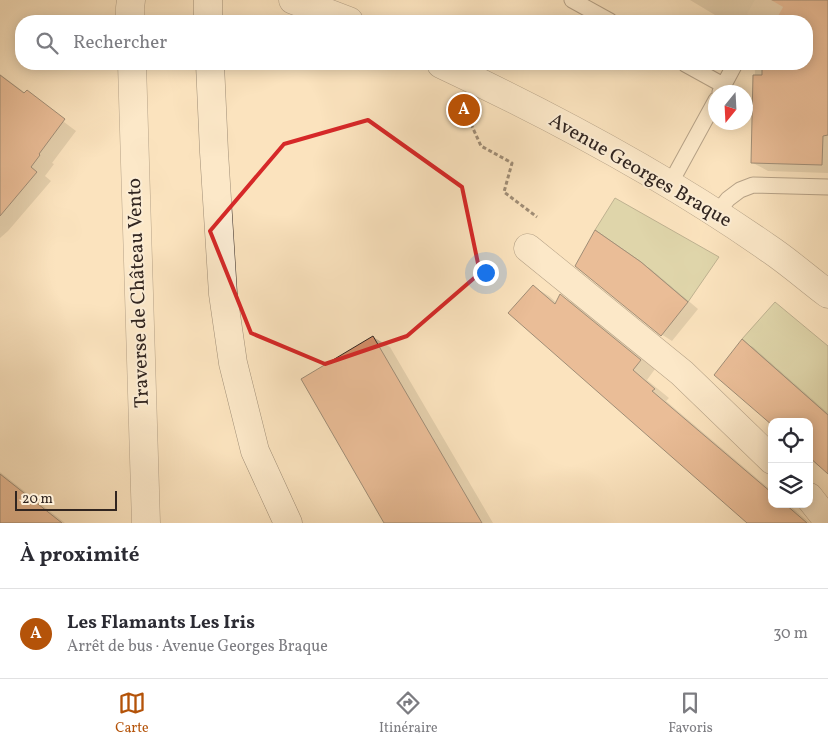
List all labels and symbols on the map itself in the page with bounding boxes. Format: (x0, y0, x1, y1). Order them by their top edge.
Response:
north arrow (708, 85, 753, 130)
pin: A (448, 91, 480, 129)
street label: Avenue Georges Braque (543, 107, 737, 235)
street label: Traverse de Château Vento (121, 178, 157, 408)
your location (473, 260, 499, 286)
scale bar (15, 488, 118, 511)

